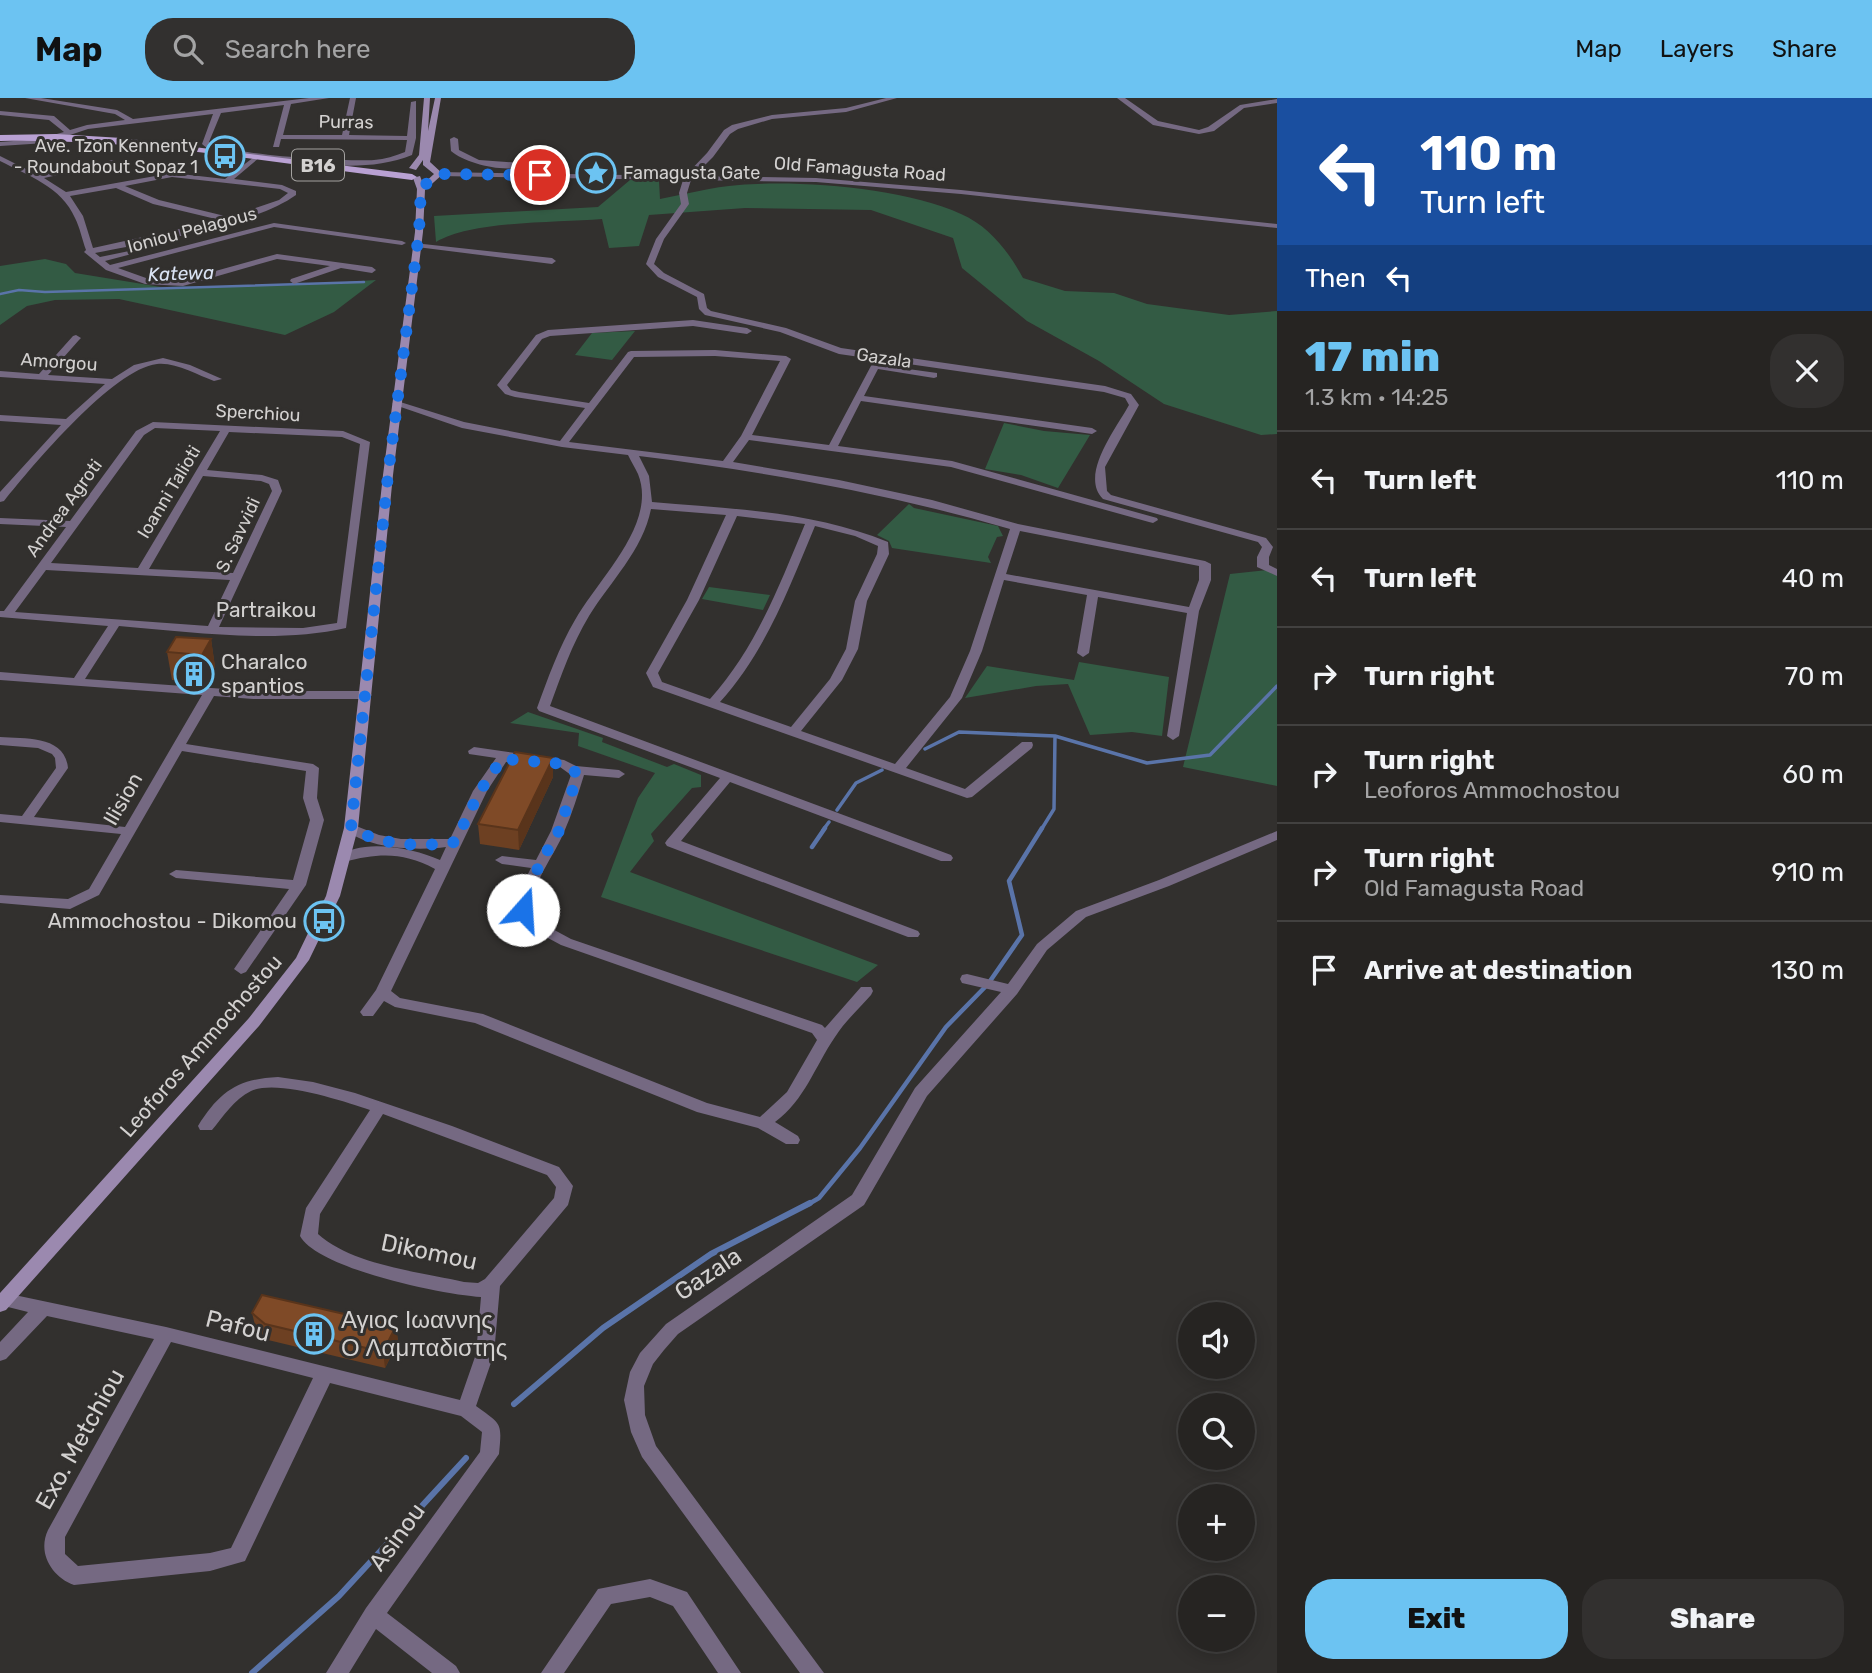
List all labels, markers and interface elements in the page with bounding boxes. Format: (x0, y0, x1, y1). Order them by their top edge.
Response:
search box (145, 18, 635, 81)
text: Map (35, 30, 103, 69)
icon: search (169, 30, 207, 68)
text: Search here (225, 34, 370, 65)
text: Map (1575, 35, 1622, 63)
text: Layers (1660, 35, 1734, 63)
text: Share (1772, 35, 1837, 63)
street label: Purras (318, 111, 374, 133)
text: 110 m (1420, 124, 1557, 182)
icon: left (1305, 126, 1396, 217)
place label: Ave. Tzon Kennenty - Roundabout Sopaz 1 (14, 135, 198, 178)
bus stop icon: Ave. Tzon Kennenty - Roundabout Sopaz 1 (204, 135, 246, 177)
pin (510, 145, 570, 205)
road number: B16 (292, 150, 344, 180)
place icon: Famagusta Gate (575, 152, 617, 194)
street label: Old Famagusta Road (773, 152, 947, 186)
icon: arrive (521, 156, 559, 194)
place label: Famagusta Gate (623, 162, 760, 184)
text: Turn left (1420, 183, 1545, 221)
street label: Ioniou Pelagous (125, 202, 259, 258)
icon: left (1380, 259, 1418, 297)
water label: Katewa (147, 261, 215, 286)
text: Then (1305, 263, 1366, 294)
text: 17 min (1305, 332, 1440, 382)
button: close (1770, 334, 1844, 408)
street label: Gazala (855, 343, 913, 373)
street label: Amorgou (20, 348, 98, 376)
text: 1.3 km · 14:25 (1305, 383, 1448, 411)
street label: Sperchiou (215, 400, 301, 426)
street label: Ioanni Talioti (133, 442, 205, 542)
street label: Andrea Agroti (21, 455, 107, 561)
icon: left (1305, 461, 1343, 499)
text: Turn left (1364, 465, 1476, 496)
text: 110 m (1776, 465, 1844, 496)
street label: S. Savvidi (211, 494, 265, 576)
icon: left (1305, 559, 1343, 597)
text: Turn left (1364, 563, 1476, 594)
text: 40 m (1782, 563, 1844, 594)
street label: Partraikou (216, 597, 316, 622)
place label: Charalco spantios (221, 649, 308, 698)
building icon: Charalco spantios (173, 653, 215, 695)
icon: right (1305, 657, 1343, 695)
text: Turn right (1364, 661, 1494, 692)
text: 70 m (1785, 661, 1844, 692)
text: Turn right (1364, 745, 1494, 776)
icon: right (1305, 755, 1343, 793)
text: 60 m (1782, 759, 1844, 790)
street label: Ilision (98, 768, 148, 829)
text: Leoforos Ammochostou (1364, 776, 1620, 804)
text: Turn right (1364, 843, 1494, 874)
icon: right (1305, 853, 1343, 891)
text: 910 m (1771, 857, 1844, 888)
position arrow (486, 873, 560, 947)
text: Old Famagusta Road (1364, 874, 1584, 902)
bus stop icon: Ammochostou - Dikomou (303, 900, 345, 942)
place label: Ammochostou - Dikomou (48, 908, 297, 933)
street label: Leoforos Ammochostou (114, 949, 287, 1142)
icon: arrive (1305, 951, 1343, 989)
text: Arrive at destination (1364, 955, 1632, 986)
text: 130 m (1771, 955, 1844, 986)
street label: Dikomou (378, 1228, 480, 1276)
street label: Gazala (669, 1242, 747, 1306)
map controls (1178, 1302, 1255, 1652)
button: sound (1178, 1302, 1255, 1379)
street label: Pafou (203, 1304, 273, 1348)
place label: Αγιος Ιωαννης Ο Λαμπαδιστης (341, 1306, 507, 1362)
building icon: Αγιος Ιωαννης Ο Λαμπαδιστης (293, 1313, 335, 1355)
street label: Exo. Metchiou (30, 1364, 130, 1514)
button: search (1178, 1393, 1255, 1470)
button: + (1178, 1484, 1255, 1561)
street label: Asinou (363, 1498, 431, 1576)
button: − (1178, 1575, 1255, 1652)
button: Exit (1305, 1579, 1568, 1659)
button: Share (1582, 1579, 1844, 1659)

